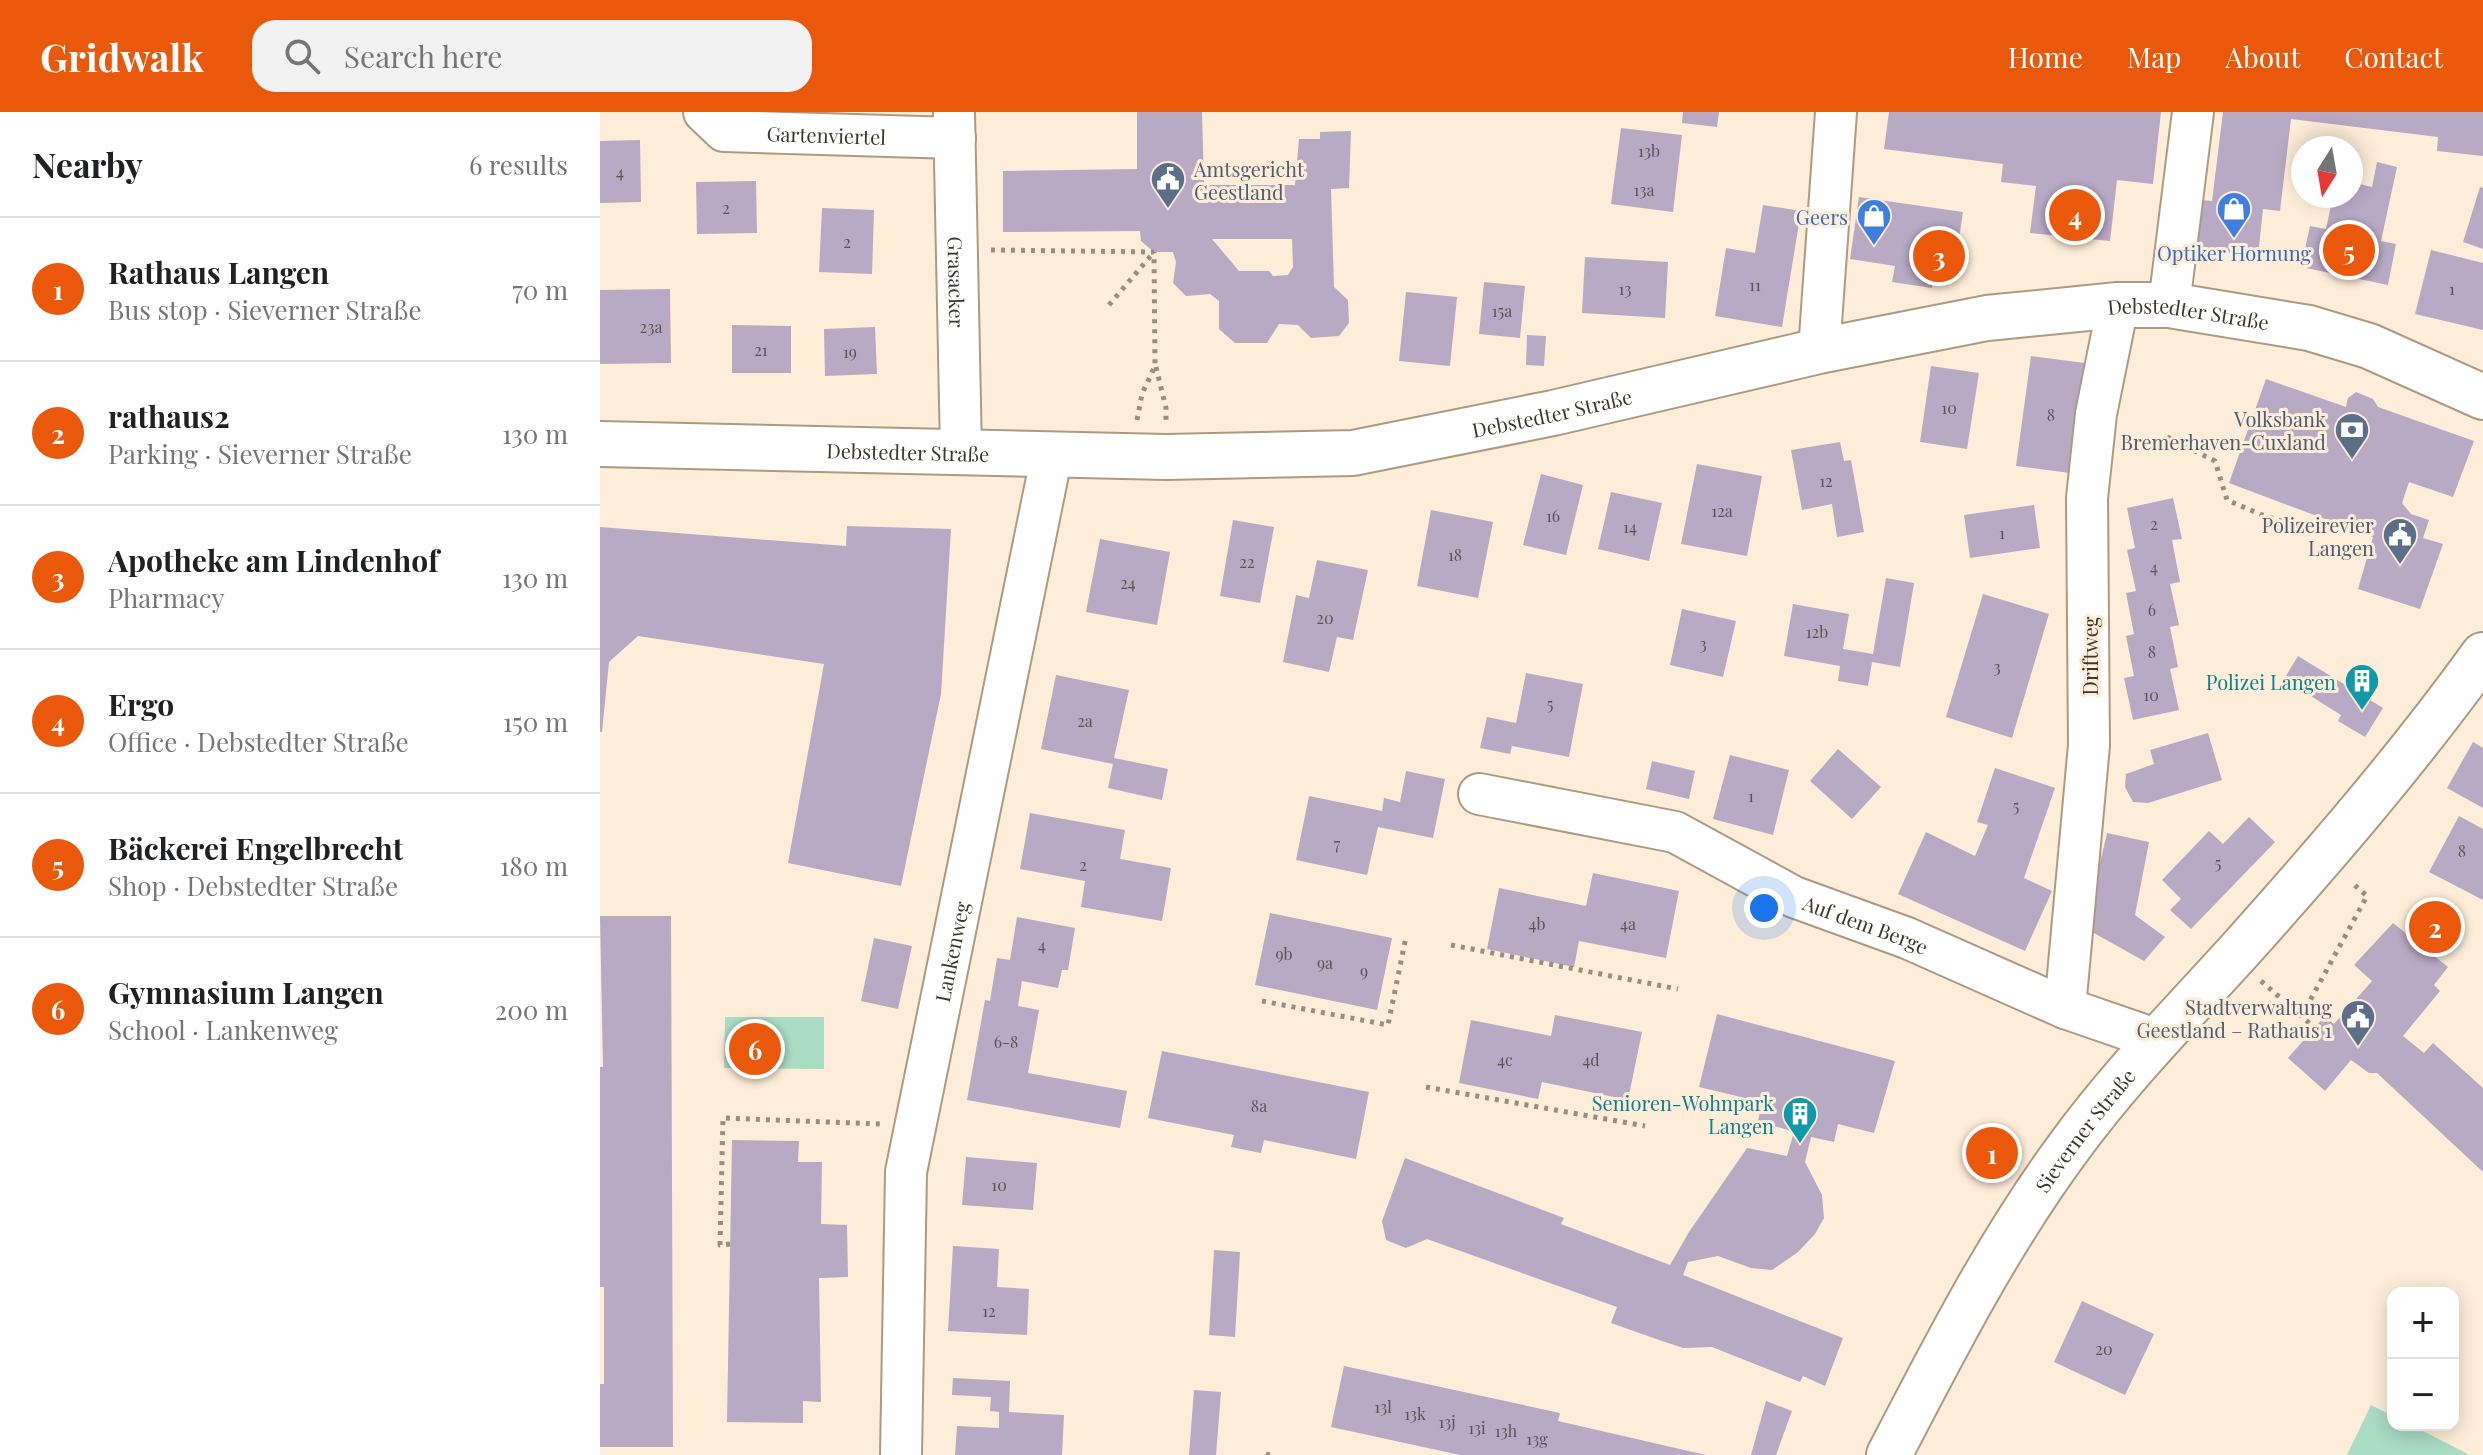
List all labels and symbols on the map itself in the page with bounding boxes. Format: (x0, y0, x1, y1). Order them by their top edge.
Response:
street label: Gartenviertel (766, 119, 887, 149)
north arrow (2291, 136, 2363, 208)
house number: 13b (1638, 140, 1660, 161)
place label: Amtsgericht Geestland (1193, 155, 1305, 205)
public building icon: Amtsgericht Geestland (1149, 160, 1187, 210)
house number: 4 (616, 161, 624, 182)
house number: 13a (1634, 179, 1654, 200)
pin: 4 (2049, 185, 2101, 245)
shop icon: Optiker Hornung (2215, 190, 2253, 240)
house number: 2 (722, 197, 730, 218)
shop icon: Geers (1855, 197, 1893, 247)
place label: Geers (1796, 203, 1848, 230)
pin: 5 (2323, 220, 2375, 280)
pin: 3 (1913, 226, 1965, 286)
house number: 2 (843, 231, 851, 252)
street label: Grasacker (943, 236, 972, 328)
place label: Optiker Hornung (2157, 239, 2311, 266)
house number: 11 (1749, 274, 1761, 295)
house number: 13 (1619, 278, 1631, 299)
house number: 1 (2449, 278, 2455, 299)
street label: Debstedter Straße (2106, 291, 2271, 335)
house number: 15a (1492, 300, 1512, 321)
house number: 23a (640, 316, 662, 337)
house number: 21 (754, 339, 768, 360)
house number: 19 (843, 341, 857, 362)
street label: Debstedter Straße (1469, 382, 1634, 442)
house number: 10 (1941, 397, 1957, 418)
house number: 8 (2047, 404, 2055, 425)
place label: Volksbank Bremerhaven-Cuxland (2121, 405, 2326, 455)
bank icon: Volksbank Bremerhaven-Cuxland (2333, 411, 2371, 461)
street label: Debstedter Straße (826, 436, 990, 466)
house number: 12 (1819, 470, 1833, 491)
house number: 12a (1711, 500, 1733, 521)
house number: 16 (1546, 505, 1560, 526)
place label: Polizeirevier Langen (2261, 511, 2374, 561)
house number: 2 (2150, 513, 2158, 534)
house number: 14 (1623, 516, 1637, 537)
public building icon: Polizeirevier Langen (2381, 516, 2419, 566)
house number: 1 (1999, 522, 2005, 543)
house number: 18 (1448, 544, 1462, 565)
house number: 22 (1239, 551, 1255, 572)
house number: 4 (2150, 556, 2158, 577)
house number: 24 (1120, 572, 1136, 593)
house number: 6 (2148, 599, 2156, 620)
house number: 20 (1316, 607, 1334, 628)
street label: Driftweg (2076, 616, 2103, 695)
house number: 12b (1806, 621, 1828, 642)
house number: 3 (1699, 633, 1707, 654)
house number: 8 (2148, 641, 2156, 662)
house number: 3 (1993, 656, 2001, 677)
building icon: Polizei Langen (2343, 662, 2381, 712)
place label: Polizei Langen (2206, 668, 2336, 695)
house number: 10 (2143, 684, 2159, 705)
house number: 5 (1547, 693, 1553, 714)
house number: 2a (1077, 710, 1093, 731)
house number: 1 (1748, 785, 1754, 806)
house number: 5 (2013, 795, 2019, 816)
house number: 7 (1334, 833, 1341, 854)
house number: 8 (2458, 840, 2466, 861)
house number: 5 (2215, 852, 2221, 873)
house number: 2 (1079, 854, 1087, 875)
your location (1744, 888, 1784, 928)
street label: Auf dem Berge (1799, 888, 1933, 959)
pin: 2 (2409, 897, 2461, 957)
street label: Lankenweg (927, 898, 974, 1004)
house number: 4b (1529, 913, 1545, 934)
house number: 4a (1620, 913, 1636, 934)
house number: 4 (1038, 934, 1046, 955)
house number: 9b (1275, 943, 1293, 964)
house number: 9a (1317, 952, 1333, 973)
house number: 9 (1360, 960, 1368, 981)
place label: Stadtverwaltung Geestland – Rathaus 1 (2136, 993, 2332, 1043)
public building icon: Stadtverwaltung Geestland – Rathaus 1 (2339, 998, 2377, 1048)
pin: 6 (729, 1019, 781, 1079)
house number: 6-8 (994, 1031, 1018, 1052)
house number: 4c (1497, 1049, 1513, 1070)
house number: 4d (1582, 1049, 1600, 1070)
street label: Sieverner Straße (2028, 1062, 2140, 1197)
place label: Senioren-Wohnpark Langen (1592, 1089, 1774, 1139)
house number: 8a (1251, 1095, 1267, 1116)
building icon: Senioren-Wohnpark Langen (1781, 1095, 1819, 1145)
pin: 1 (1966, 1123, 2018, 1183)
house number: 10 (991, 1174, 1007, 1195)
house number: 12 (982, 1300, 996, 1321)
house number: 20 (2095, 1338, 2113, 1359)
house number: 13l (1374, 1396, 1392, 1417)
house number: 13k (1404, 1403, 1426, 1424)
house number: 13j (1438, 1411, 1456, 1432)
house number: 13i (1468, 1417, 1486, 1438)
house number: 13h (1495, 1420, 1518, 1441)
house number: 13g (1526, 1428, 1548, 1449)

